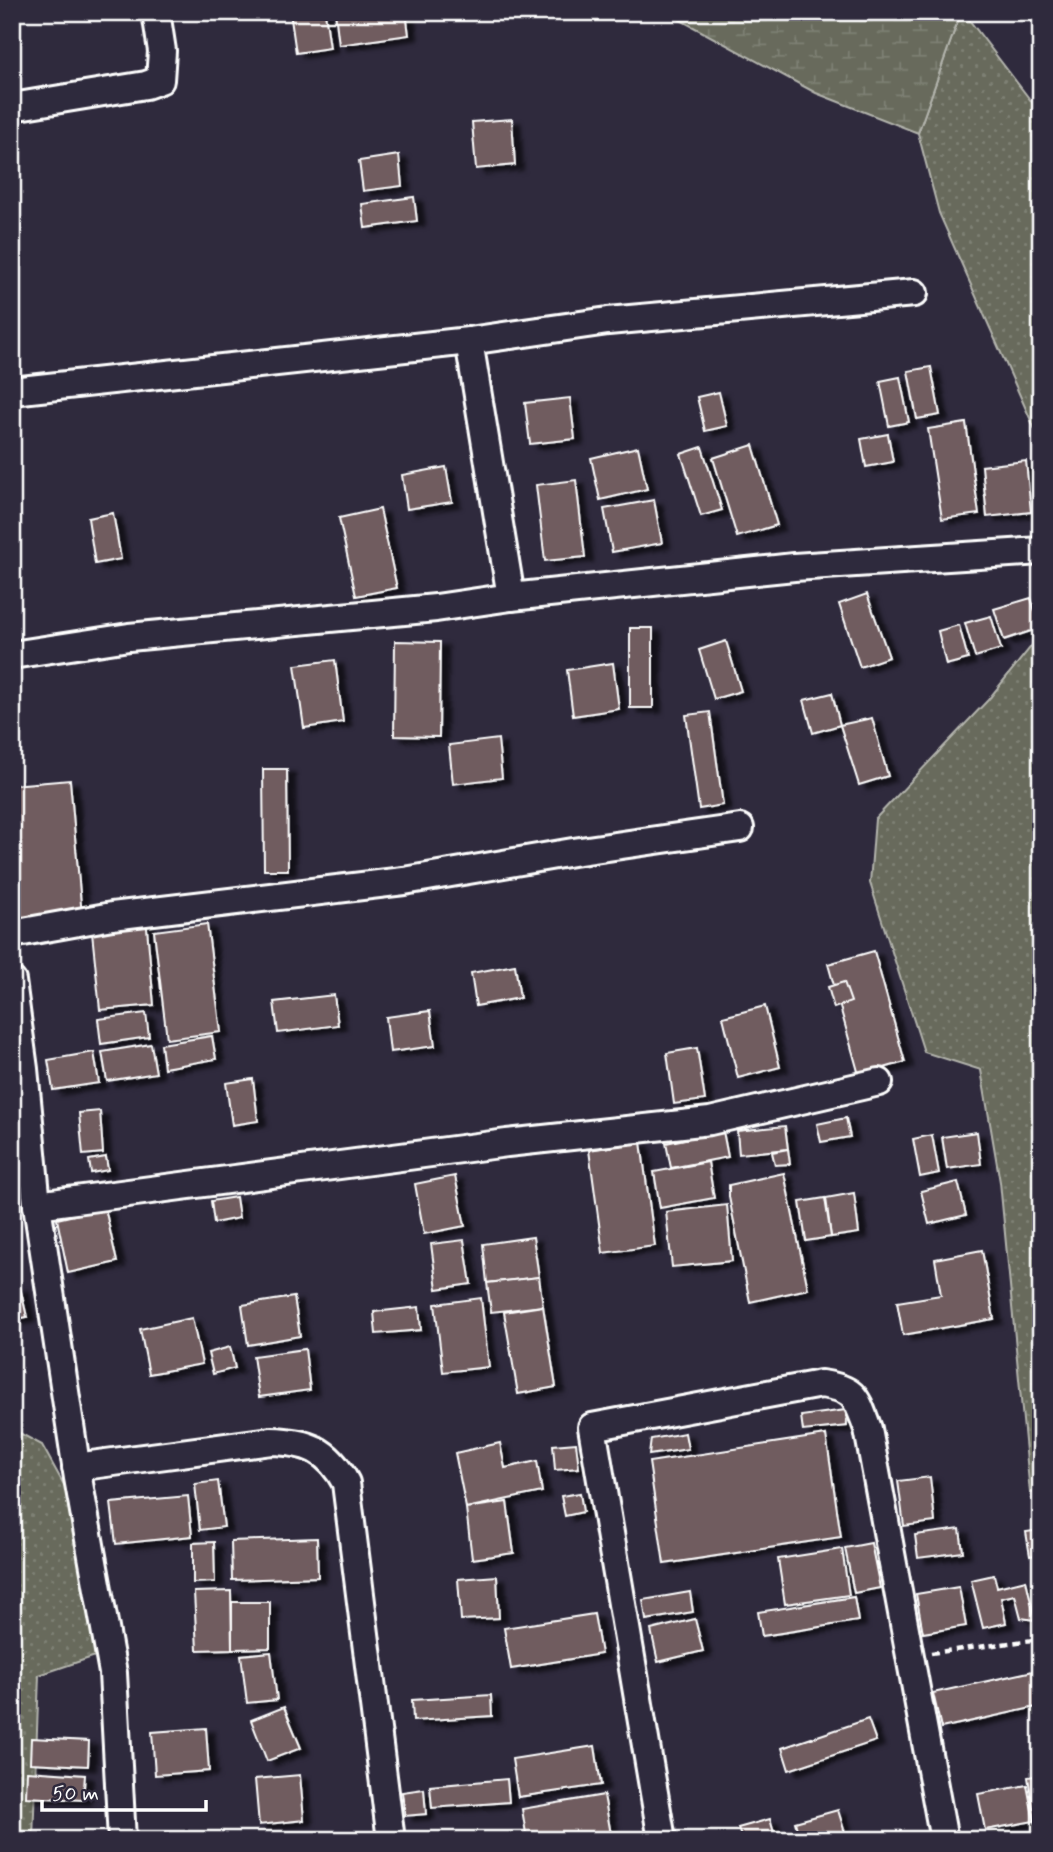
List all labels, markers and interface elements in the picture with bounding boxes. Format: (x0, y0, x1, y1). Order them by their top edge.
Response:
scale bar (42, 1768, 206, 1812)
text: 50 m (52, 1780, 99, 1808)

